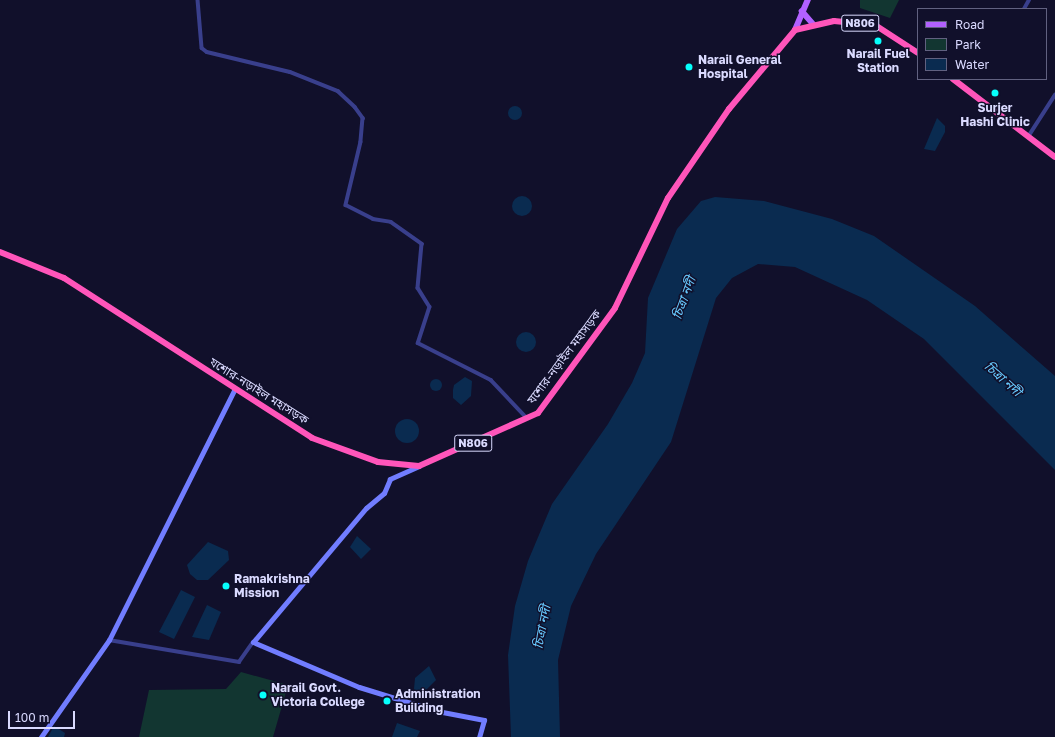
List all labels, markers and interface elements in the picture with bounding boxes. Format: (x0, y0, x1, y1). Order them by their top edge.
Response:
legend (917, 8, 1047, 80)
road number: N806 (841, 14, 879, 32)
text: Road (955, 17, 984, 32)
marker: Narail Fuel Station (873, 36, 883, 46)
text: Park (955, 37, 981, 52)
place label: Narail Fuel Station (846, 47, 910, 75)
place label: Narail General Hospital (698, 53, 782, 81)
text: Water (955, 57, 989, 72)
marker: Narail General Hospital (683, 61, 695, 73)
marker: Surjer Hashi Clinic (989, 87, 1001, 99)
place label: Surjer Hashi Clinic (960, 101, 1030, 129)
water label: চিত্রা নদী (669, 275, 699, 321)
street label: যশোর-নড়াইল মহাসড়ক (524, 307, 604, 407)
street label: যশোর-নড়াইল মহাসড়ক (207, 355, 311, 427)
water label: চিত্রা নদী (981, 358, 1025, 400)
road number: N806 (454, 434, 492, 452)
place label: Ramakrishna Mission (234, 572, 310, 600)
marker: Ramakrishna Mission (221, 581, 231, 591)
water label: চিত্রা নদী (530, 604, 554, 650)
place label: Narail Govt. Victoria College (271, 681, 365, 709)
place label: Administration Building (395, 687, 481, 715)
marker: Narail Govt. Victoria College (258, 690, 268, 700)
marker: Administration Building (382, 696, 392, 706)
scale bar (10, 703, 77, 729)
text: 100 m (15, 710, 49, 725)

